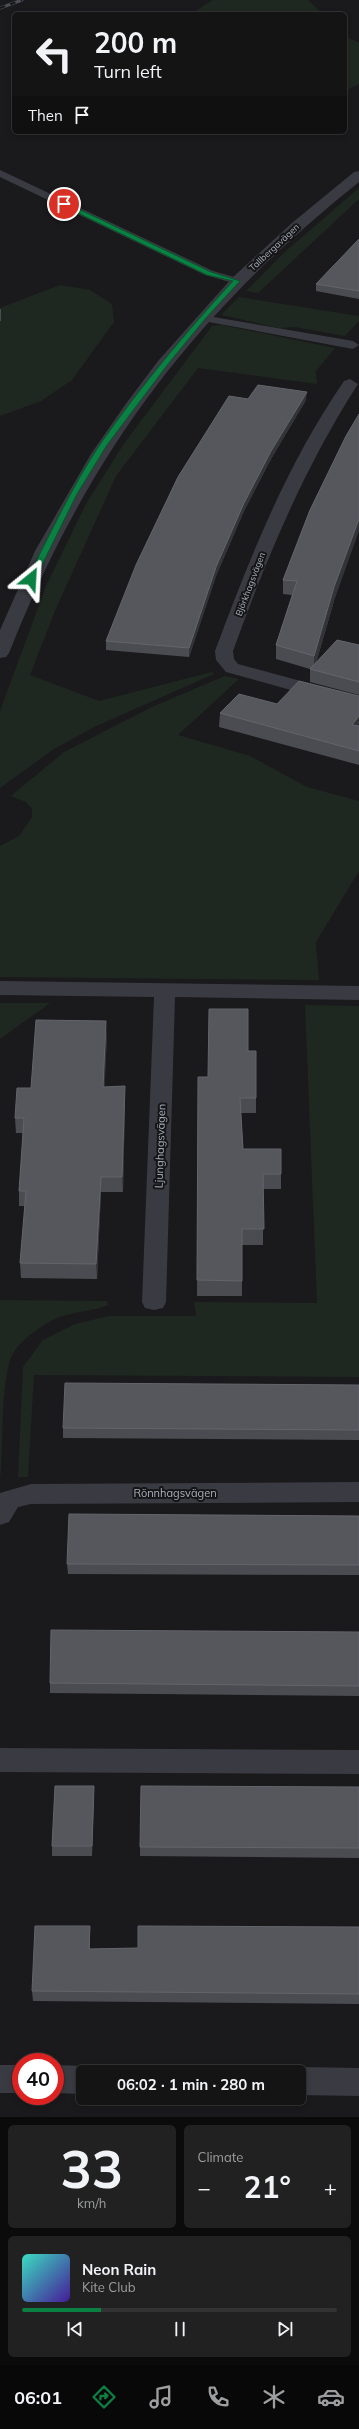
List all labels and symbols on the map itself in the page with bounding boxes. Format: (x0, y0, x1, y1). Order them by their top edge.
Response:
pin (47, 187, 81, 221)
street label: Tallbergavägen (247, 221, 301, 273)
street label: Björkhagsvägen (233, 550, 267, 618)
position arrow (10, 558, 52, 600)
street label: Ljunghagsvägen (152, 1103, 168, 1189)
street label: Rönnhagsvägen (133, 1486, 217, 1500)
speed limit sign: 40 (12, 2053, 64, 2105)

